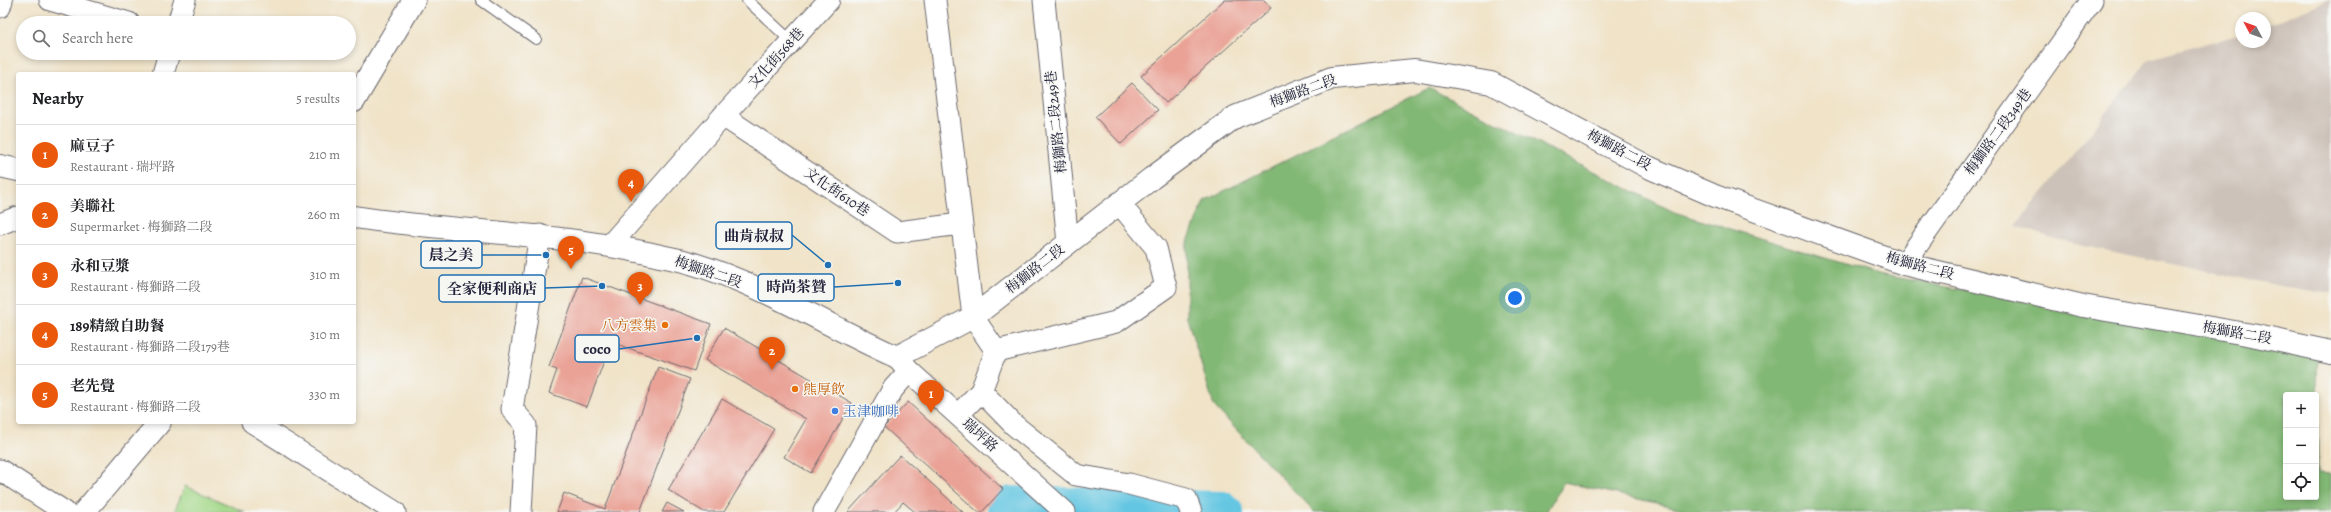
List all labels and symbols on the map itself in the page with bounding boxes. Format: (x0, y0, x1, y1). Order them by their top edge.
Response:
north arrow (2235, 12, 2271, 48)
street label: 文化街568巷 (744, 24, 808, 92)
street label: 梅獅路二段249巷 (1041, 70, 1071, 174)
street label: 梅獅路二段 (1267, 70, 1339, 112)
street label: 梅獅路二段349巷 (1960, 85, 2036, 179)
street label: 梅獅路二段 (1584, 125, 1654, 175)
street label: 文化街610巷 (801, 163, 873, 221)
pin: 4 (618, 169, 644, 202)
callout: 曲肯叔叔 (716, 222, 792, 249)
text: 曲肯叔叔 (724, 226, 784, 246)
pin: 5 (558, 236, 584, 269)
street label: 梅獅路二段 (1002, 240, 1068, 298)
callout: 晨之美 (421, 241, 482, 268)
text: 晨之美 (428, 245, 474, 265)
street label: 梅獅路二段 (1884, 248, 1956, 284)
street label: 梅獅路二段 (672, 252, 744, 292)
pin: 3 (627, 272, 653, 305)
callout: 時尚茶贊 (758, 274, 834, 301)
callout: 全家便利商店 (439, 275, 545, 302)
text: 時尚茶贊 (766, 277, 826, 297)
text: 全家便利商店 (447, 279, 537, 299)
your location (1505, 288, 1525, 308)
place label: 八方雲集 (601, 316, 657, 335)
street label: 梅獅路二段 (2201, 318, 2273, 348)
marker: 八方雲集 (660, 320, 670, 330)
callout: coco (575, 335, 619, 362)
pin: 2 (759, 337, 785, 370)
text: coco (583, 339, 611, 359)
place label: 熊厚飲 (803, 380, 845, 399)
pin: 1 (918, 380, 944, 413)
marker: 熊厚飲 (790, 384, 800, 394)
place label: 玉津咖啡 (843, 402, 899, 421)
marker: 玉津咖啡 (830, 406, 840, 416)
street label: 瑞坪路 (958, 414, 1002, 456)

